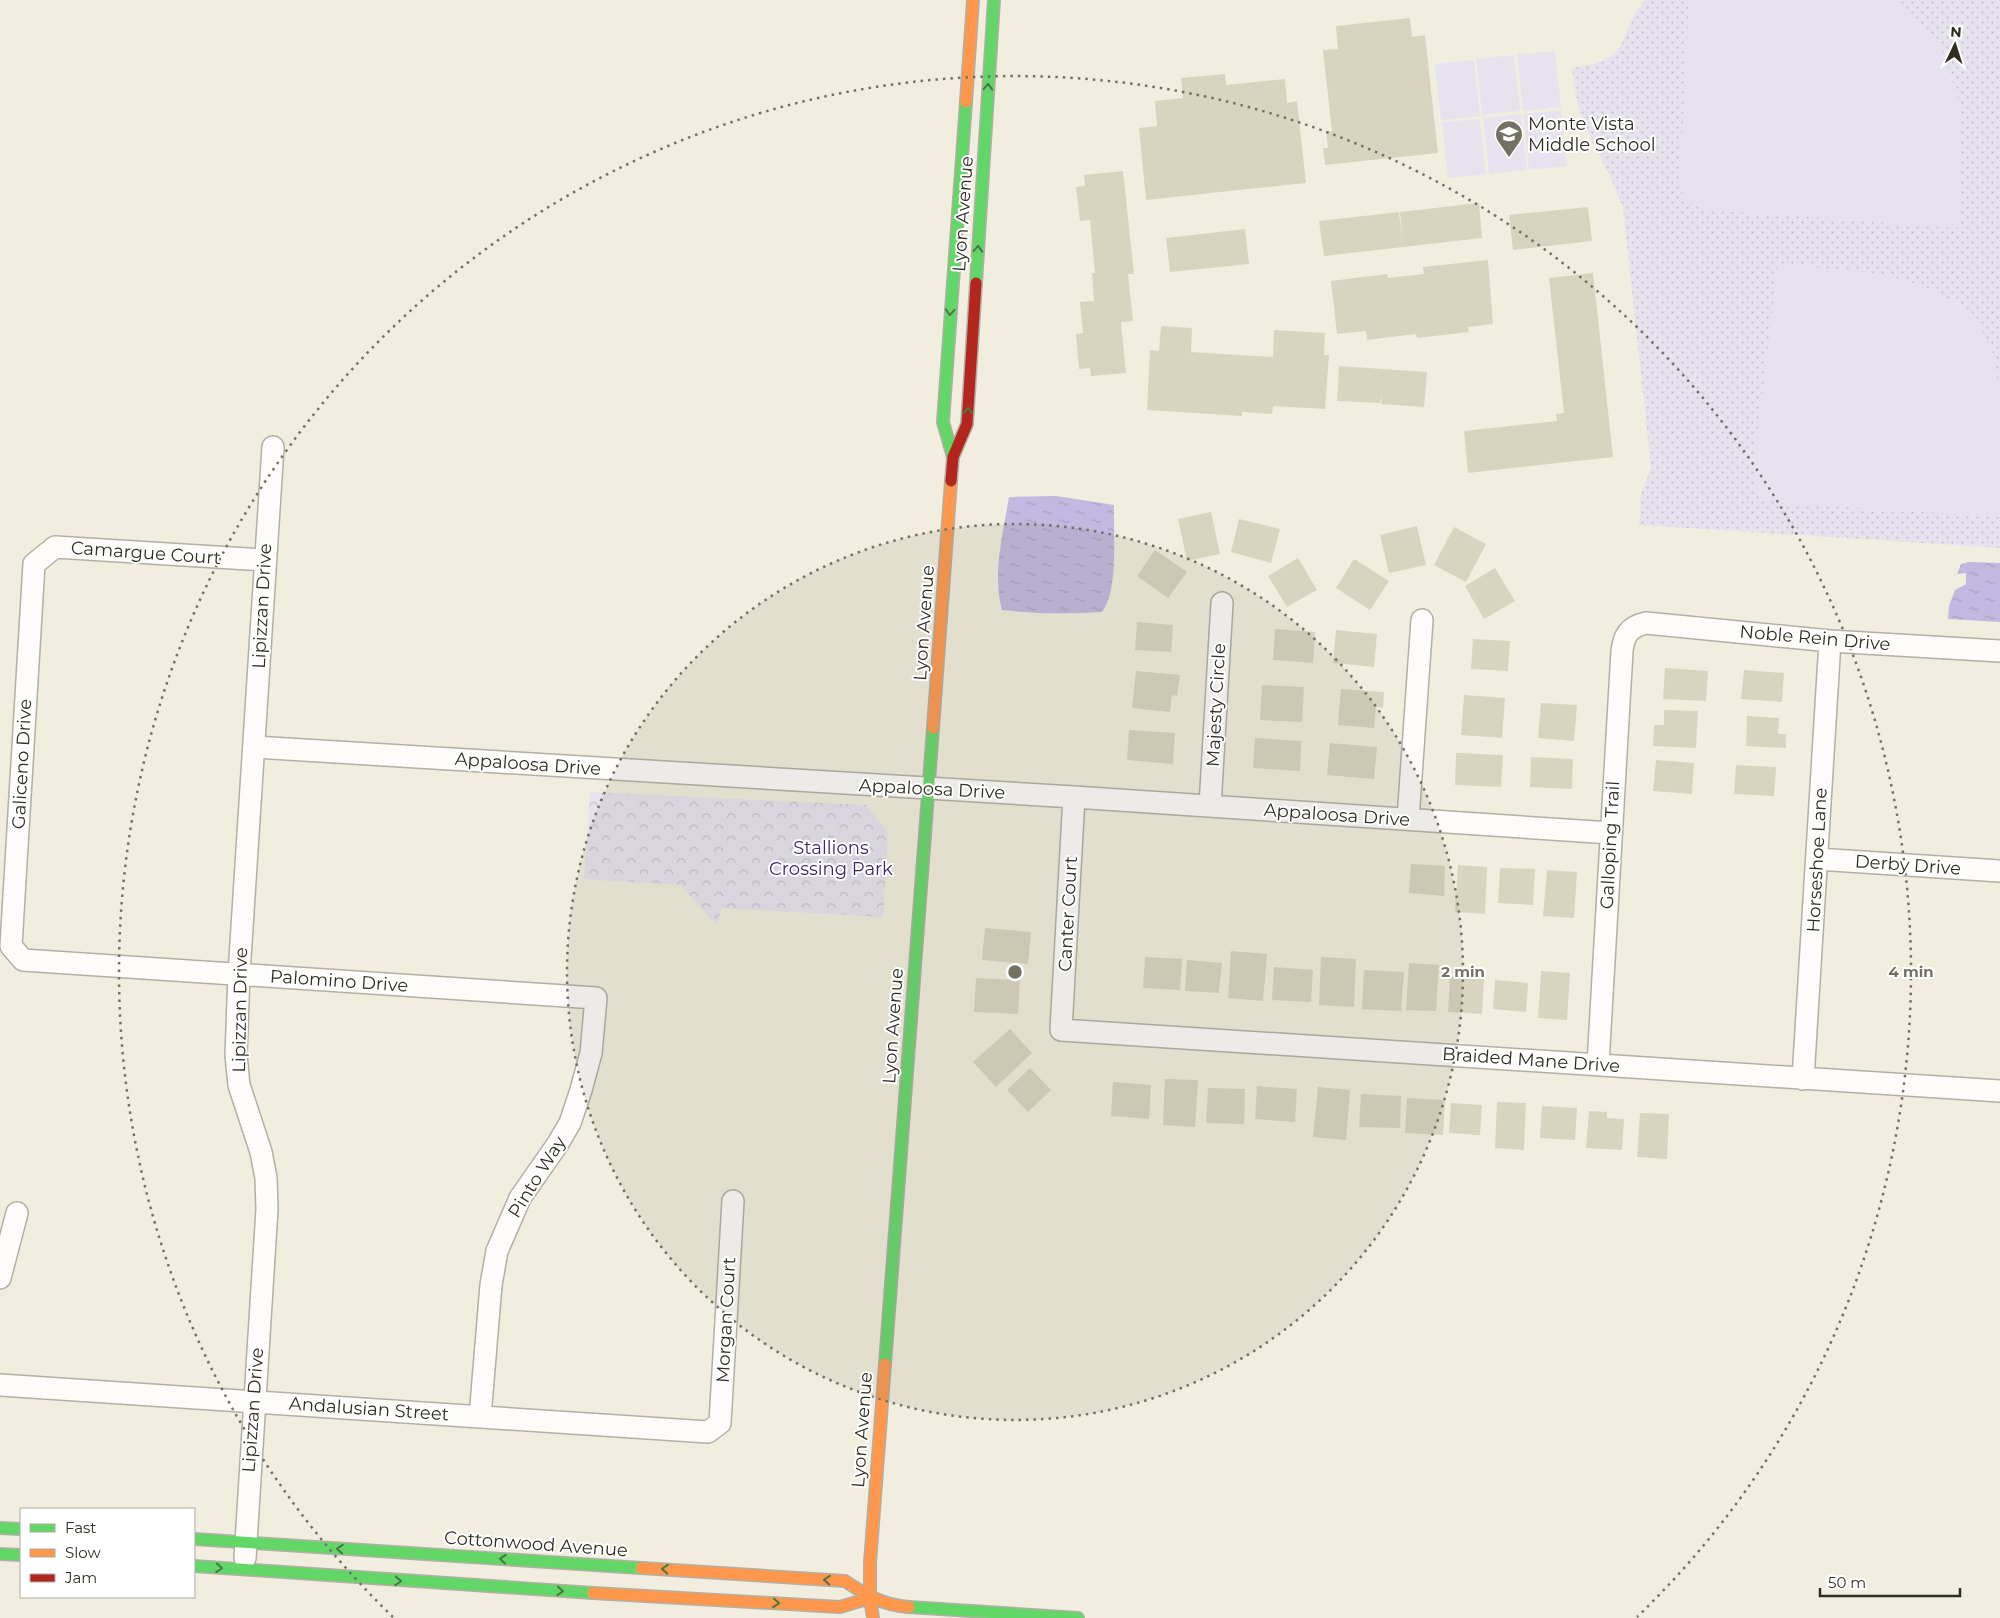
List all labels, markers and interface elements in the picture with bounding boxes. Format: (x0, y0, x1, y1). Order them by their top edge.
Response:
north arrow (1930, 20, 1980, 70)
text: N (1950, 23, 1962, 41)
one-way arrow (983, 82, 994, 90)
place label: Monte Vista Middle School (1528, 113, 1656, 156)
school or university icon: Monte Vista Middle School (1494, 119, 1524, 158)
street label: Lyon Avenue (948, 155, 978, 273)
one-way arrow (973, 244, 984, 252)
one-way arrow (944, 308, 955, 316)
one-way arrow (962, 407, 973, 415)
street label: Camargue Court (70, 537, 222, 569)
street label: Lipizzan Drive (248, 543, 276, 669)
street label: Lyon Avenue (909, 564, 939, 682)
street label: Noble Rein Drive (1739, 620, 1891, 656)
street label: Majesty Circle (1202, 642, 1230, 767)
street label: Galiceno Drive (8, 698, 36, 830)
street label: Appaloosa Drive (454, 748, 602, 780)
street label: Appaloosa Drive (858, 774, 1006, 804)
street label: Galloping Trail (1596, 780, 1624, 910)
street label: Horseshoe Lane (1802, 787, 1832, 933)
street label: Appaloosa Drive (1263, 799, 1411, 831)
park label: Stallions Crossing Park (769, 837, 893, 880)
street label: Derby Drive (1854, 850, 1962, 880)
street label: Canter Court (1054, 856, 1082, 972)
street label: Lipizzan Drive (228, 947, 252, 1073)
text: 2 min (1441, 962, 1485, 981)
text: 4 min (1888, 962, 1934, 981)
centre of rings (1006, 963, 1024, 981)
street label: Palomino Drive (269, 965, 409, 997)
street label: Lyon Avenue (878, 967, 908, 1085)
street label: Braided Mane Drive (1441, 1043, 1621, 1077)
street label: Pinto Way (503, 1132, 571, 1222)
street label: Morgan Court (712, 1257, 740, 1383)
street label: Lipizzan Drive (238, 1346, 268, 1473)
street label: Lyon Avenue (847, 1371, 877, 1489)
street label: Andalusian Street (288, 1392, 450, 1426)
legend (20, 1508, 195, 1598)
text: Fast (65, 1518, 96, 1537)
street label: Cottonwood Avenue (443, 1527, 629, 1561)
text: Slow (65, 1543, 101, 1562)
one-way arrow (336, 1543, 344, 1554)
one-way arrow (498, 1554, 506, 1565)
one-way arrow (215, 1562, 223, 1573)
one-way arrow (660, 1564, 668, 1575)
scale bar (1820, 1566, 1960, 1598)
text: Jam (64, 1568, 97, 1587)
text: 50 m (1828, 1573, 1866, 1592)
one-way arrow (823, 1574, 831, 1585)
one-way arrow (394, 1575, 402, 1586)
one-way arrow (556, 1586, 564, 1597)
one-way arrow (772, 1597, 780, 1608)

